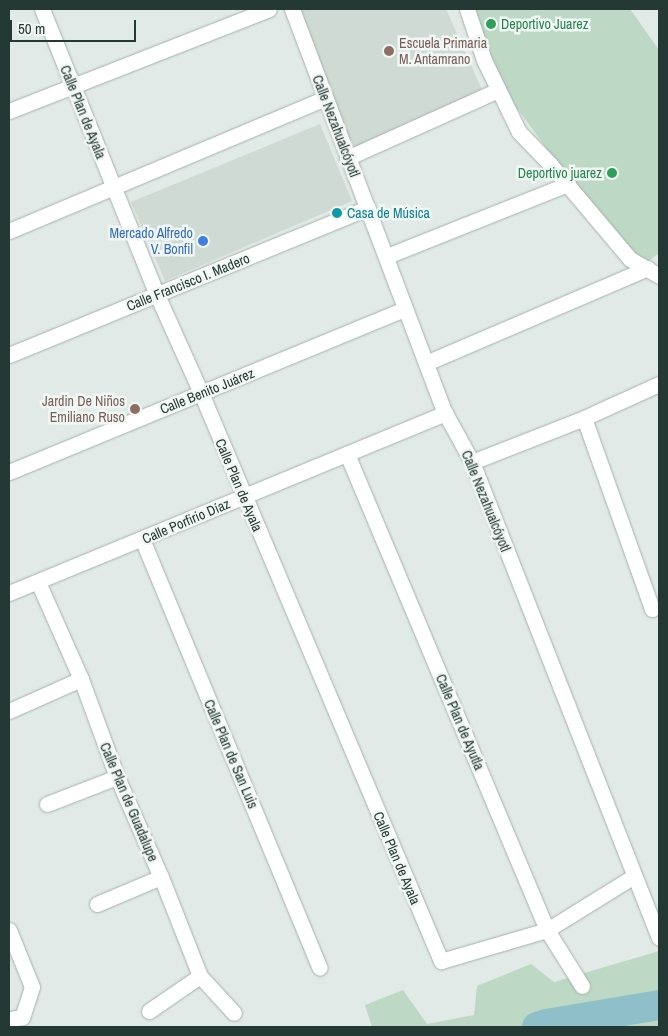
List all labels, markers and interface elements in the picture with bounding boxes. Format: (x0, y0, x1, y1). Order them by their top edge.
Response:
scale bar (12, 10, 139, 42)
place label: Deportivo Juarez (501, 16, 588, 32)
text: 50 m (18, 18, 45, 39)
marker: Deportivo Juarez (485, 18, 497, 30)
place label: Escuela Primaria M. Antamrano (399, 35, 487, 68)
marker: Escuela Primaria M. Antamrano (383, 45, 395, 57)
street label: Calle Plan de Ayala (56, 62, 110, 162)
street label: Calle Nezahualcóyotl (309, 73, 363, 179)
place label: Deportivo juarez (518, 165, 602, 181)
marker: Deportivo juarez (606, 167, 618, 179)
place label: Casa de Música (347, 205, 430, 221)
marker: Casa de Música (331, 207, 343, 219)
place label: Mercado Alfredo V. Bonfil (109, 225, 193, 258)
marker: Mercado Alfredo V. Bonfil (197, 235, 209, 247)
street label: Calle Francisco I. Madero (124, 250, 252, 314)
street label: Calle Benito Juárez (157, 364, 257, 418)
place label: Jardin De Niños Emiliano Ruso (42, 393, 125, 426)
marker: Jardin De Niños Emiliano Ruso (129, 403, 141, 415)
street label: Calle Plan de Ayala (212, 436, 266, 534)
street label: Calle Nezahualcóyotl (458, 448, 514, 554)
street label: Calle Porfirio Díaz (140, 495, 232, 547)
street label: Calle Plan de Ayutla (432, 671, 488, 773)
street label: Calle Plan de San Luis (200, 697, 262, 811)
street label: Calle Plan de Guadalupe (96, 740, 162, 864)
street label: Calle Plan de Ayala (370, 809, 424, 907)

